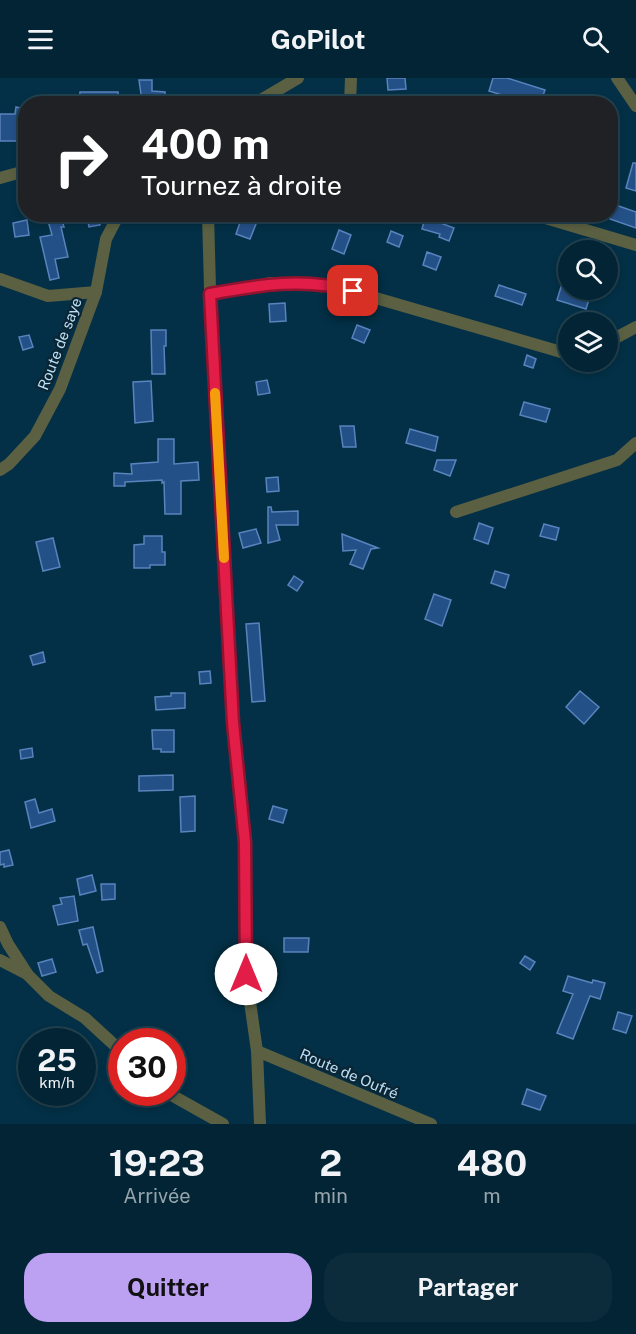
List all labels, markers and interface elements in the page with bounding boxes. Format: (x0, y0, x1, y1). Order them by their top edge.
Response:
icon: menu (24, 23, 57, 56)
text: GoPilot (271, 23, 365, 55)
icon: search (579, 23, 612, 56)
text: 400 m (141, 119, 270, 168)
icon: right (42, 120, 120, 198)
text: Tournez à droite (141, 169, 342, 201)
map controls (558, 240, 618, 372)
button: search (558, 240, 618, 300)
pin (327, 265, 378, 316)
icon: arrive (336, 274, 369, 307)
street label: Route de saye (34, 295, 85, 392)
button: layers (558, 312, 618, 372)
position arrow (214, 942, 278, 1006)
speed limit sign: 30 (108, 1028, 186, 1106)
text: 25 (37, 1042, 77, 1078)
street label: Route de Oufré (297, 1045, 401, 1102)
text: km/h (39, 1074, 75, 1091)
text: 19:23 (109, 1142, 205, 1184)
text: 2 (319, 1142, 342, 1184)
text: 480 (456, 1142, 527, 1184)
text: Arrivée (123, 1184, 191, 1208)
text: min (314, 1184, 348, 1208)
text: m (483, 1184, 500, 1208)
button: Quitter (24, 1253, 312, 1322)
button: Partager (324, 1253, 612, 1322)

